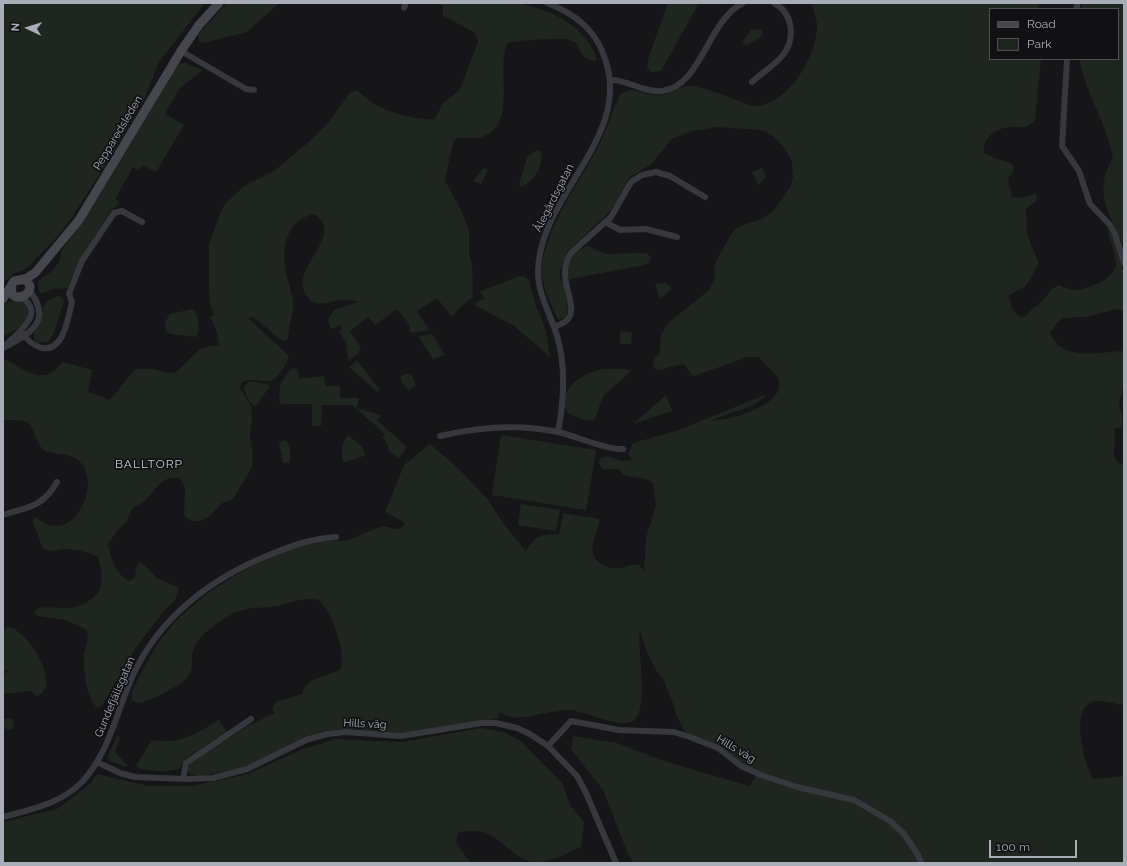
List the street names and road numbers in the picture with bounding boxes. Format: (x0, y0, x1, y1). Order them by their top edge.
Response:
street label: Pepparedsleden (91, 94, 145, 172)
street label: Ålegårdsgatan (531, 162, 577, 234)
street label: Gundefjällsgatan (92, 655, 138, 739)
street label: Hills väg (343, 716, 387, 732)
street label: Hills väg (714, 732, 758, 766)

